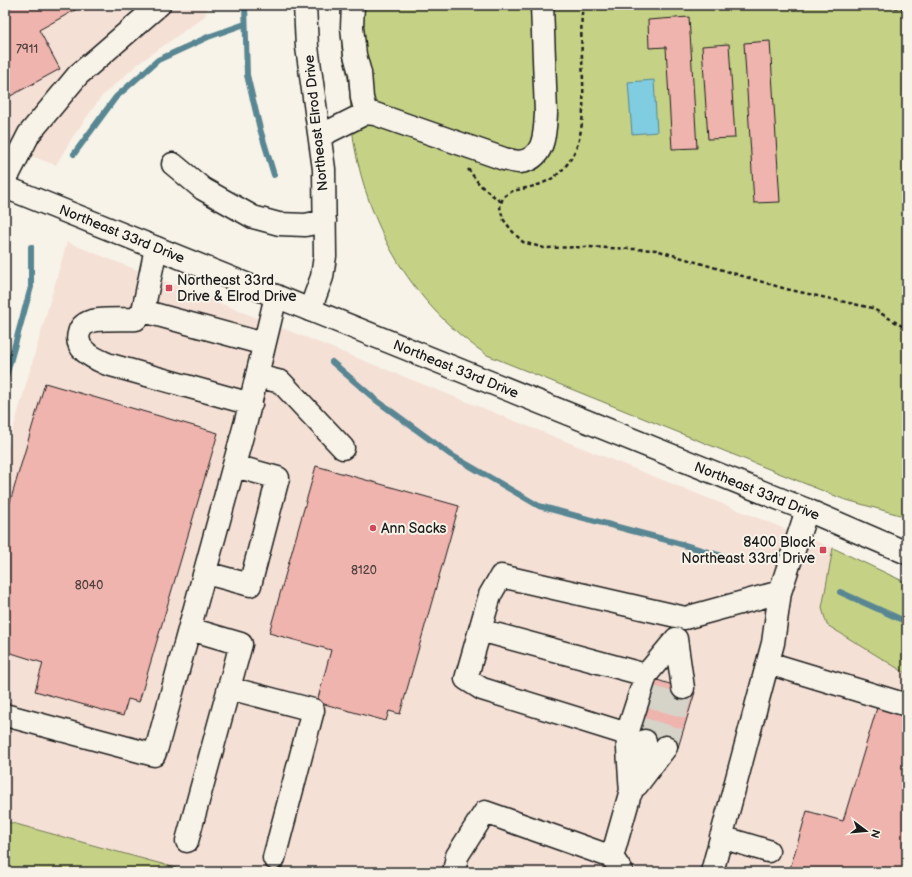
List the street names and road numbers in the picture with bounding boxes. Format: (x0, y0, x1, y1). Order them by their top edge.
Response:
street label: Northeast Elrod Drive (300, 54, 332, 192)
street label: Northeast 33rd Drive (57, 201, 187, 267)
street label: Northeast 33rd Drive (391, 336, 521, 402)
street label: Northeast 33rd Drive (692, 458, 822, 524)

